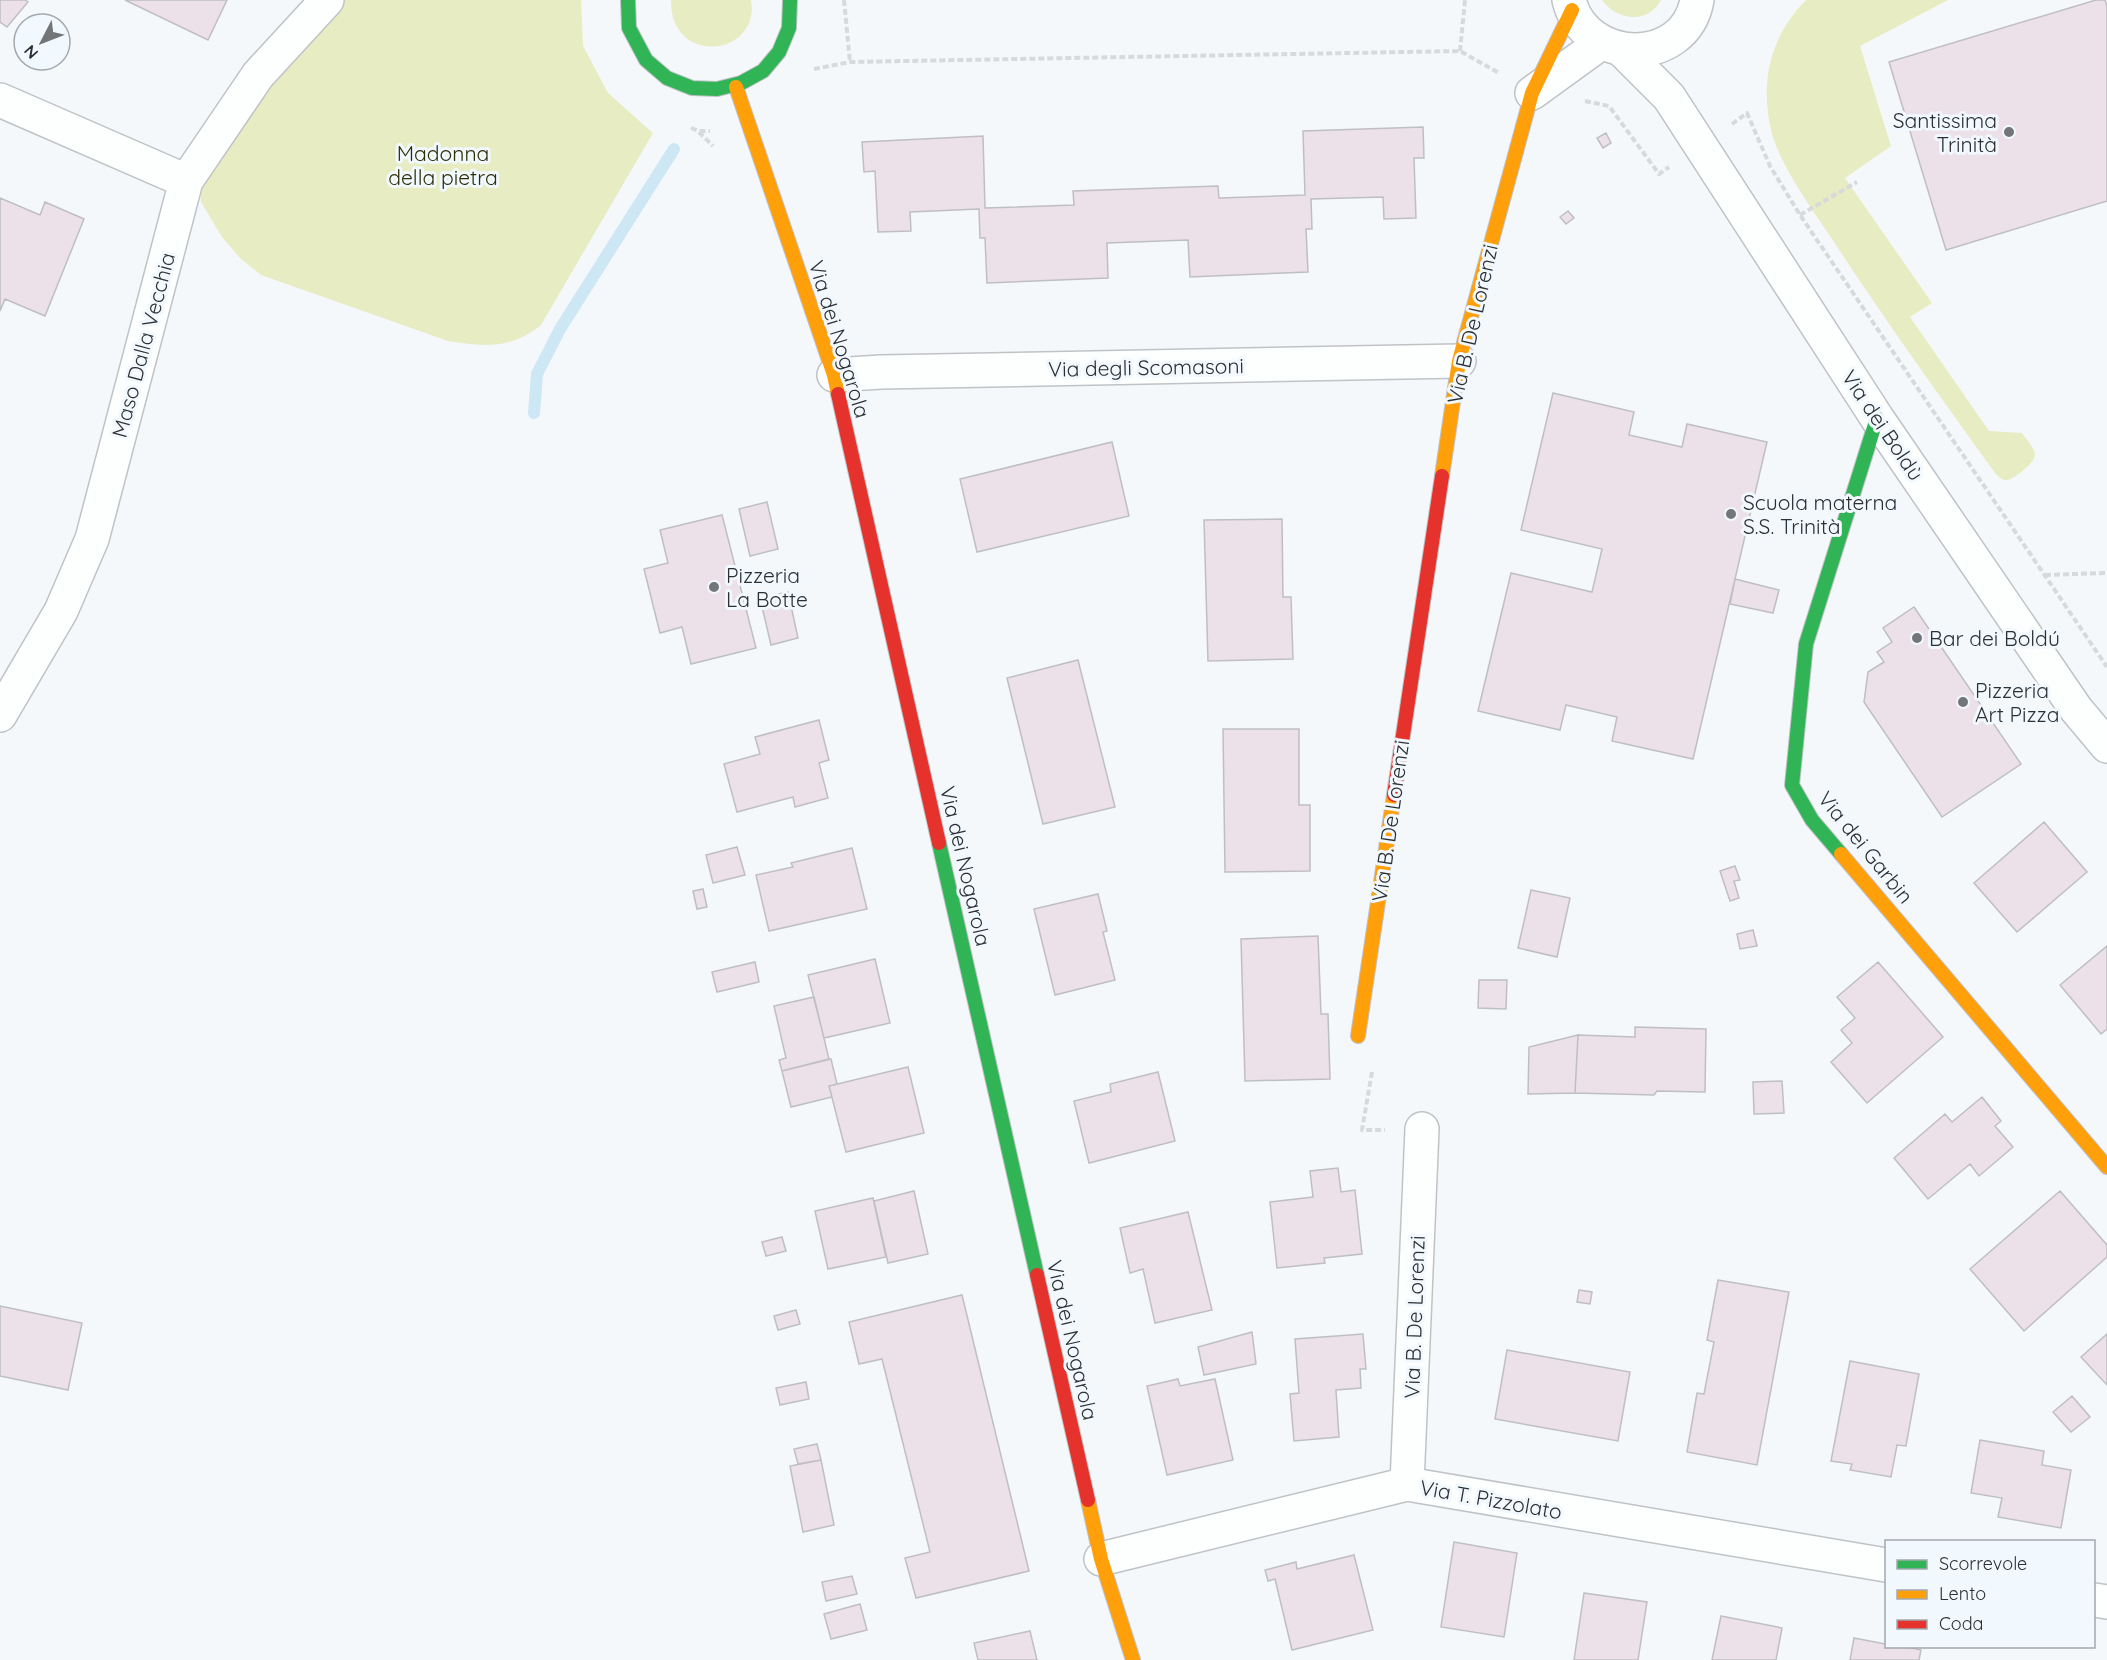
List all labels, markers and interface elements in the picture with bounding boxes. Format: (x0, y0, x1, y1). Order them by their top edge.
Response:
north arrow (12, 12, 72, 72)
text: N (19, 41, 42, 63)
place label: Santissima Trinità (1893, 107, 1997, 157)
marker: Santissima Trinità (2002, 125, 2016, 139)
park label: Madonna della pietra (388, 140, 498, 190)
street label: Via B. De Lorenzi (1441, 242, 1503, 406)
street label: Maso Dalla Vecchia (106, 250, 180, 440)
street label: Via dei Nogarola (804, 257, 876, 421)
street label: Via degli Scomasoni (1048, 352, 1244, 382)
street label: Via dei Boldù (1837, 365, 1929, 485)
place label: Scuola materna S.S. Trinità (1743, 489, 1897, 539)
marker: Scuola materna S.S. Trinità (1724, 507, 1738, 521)
place label: Pizzeria La Botte (726, 562, 808, 612)
marker: Pizzeria La Botte (707, 580, 721, 594)
place label: Bar dei Boldú (1929, 625, 2060, 651)
marker: Bar dei Boldú (1910, 631, 1924, 645)
place label: Pizzeria Art Pizza (1975, 677, 2059, 727)
marker: Pizzeria Art Pizza (1956, 695, 1970, 709)
street label: Via B. De Lorenzi (1366, 738, 1414, 904)
street label: Via dei Nogarola (935, 784, 997, 948)
street label: Via dei Garbin (1813, 786, 1919, 908)
street label: Via B. De Lorenzi (1398, 1235, 1430, 1399)
street label: Via dei Nogarola (1042, 1258, 1104, 1422)
street label: Via T. Pizzolato (1418, 1474, 1564, 1524)
legend (1885, 1540, 2095, 1648)
text: Scorrevole (1939, 1552, 2027, 1575)
text: Lento (1939, 1582, 1986, 1605)
text: Coda (1939, 1612, 1983, 1635)

